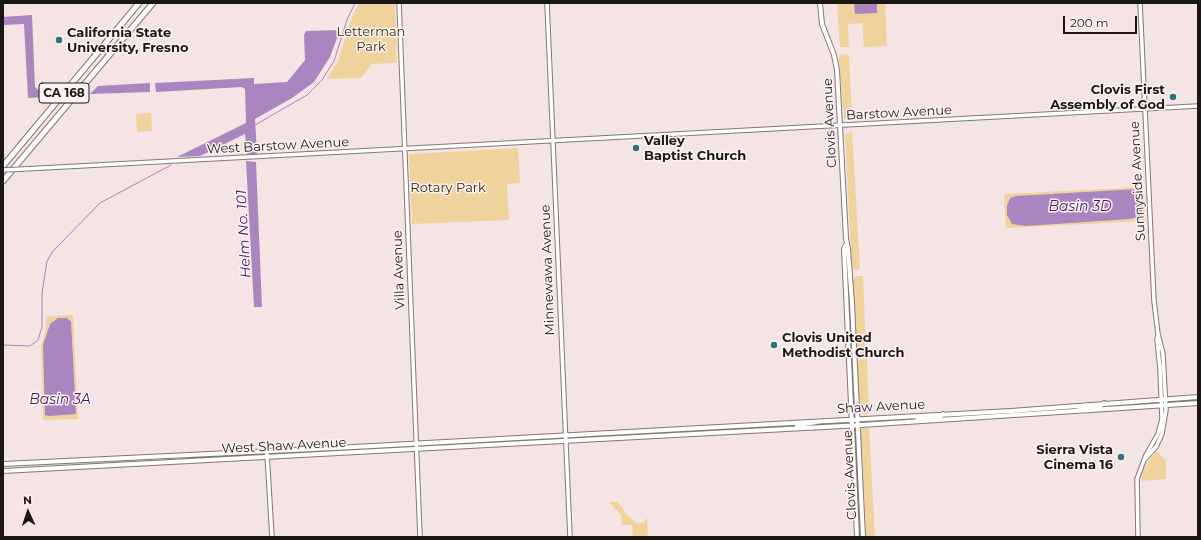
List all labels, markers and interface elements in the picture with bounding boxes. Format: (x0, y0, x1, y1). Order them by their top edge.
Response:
scale bar (1065, 8, 1139, 34)
text: 200 m (1070, 15, 1109, 30)
park label: Letterman Park (337, 24, 405, 55)
place label: California State University, Fresno (67, 25, 188, 56)
marker: California State University, Fresno (54, 35, 64, 45)
street label: Clovis Avenue (820, 78, 840, 168)
place label: Clovis First Assembly of God (1050, 82, 1165, 113)
road number: CA 168 (39, 83, 89, 103)
marker: Clovis First Assembly of God (1168, 92, 1178, 102)
street label: Barstow Avenue (846, 102, 952, 124)
street label: Sunnyside Avenue (1127, 121, 1149, 241)
place label: Valley Baptist Church (644, 133, 746, 164)
street label: West Barstow Avenue (206, 134, 350, 158)
marker: Valley Baptist Church (631, 143, 641, 153)
park label: Rotary Park (410, 180, 486, 196)
water label: Helm No. 101 (233, 190, 255, 278)
water label: Basin 3D (1048, 199, 1112, 215)
street label: Minnewawa Avenue (538, 204, 558, 336)
street label: Villa Avenue (390, 230, 408, 310)
place label: Clovis United Methodist Church (782, 330, 904, 361)
marker: Clovis United Methodist Church (769, 340, 779, 350)
water label: Basin 3A (29, 392, 91, 408)
street label: Shaw Avenue (837, 397, 925, 417)
street label: Clovis Avenue (840, 430, 860, 520)
street label: West Shaw Avenue (221, 435, 347, 457)
place label: Sierra Vista Cinema 16 (1036, 442, 1113, 473)
marker: Sierra Vista Cinema 16 (1116, 452, 1126, 462)
north arrow (8, 492, 48, 532)
text: N (23, 493, 32, 507)

